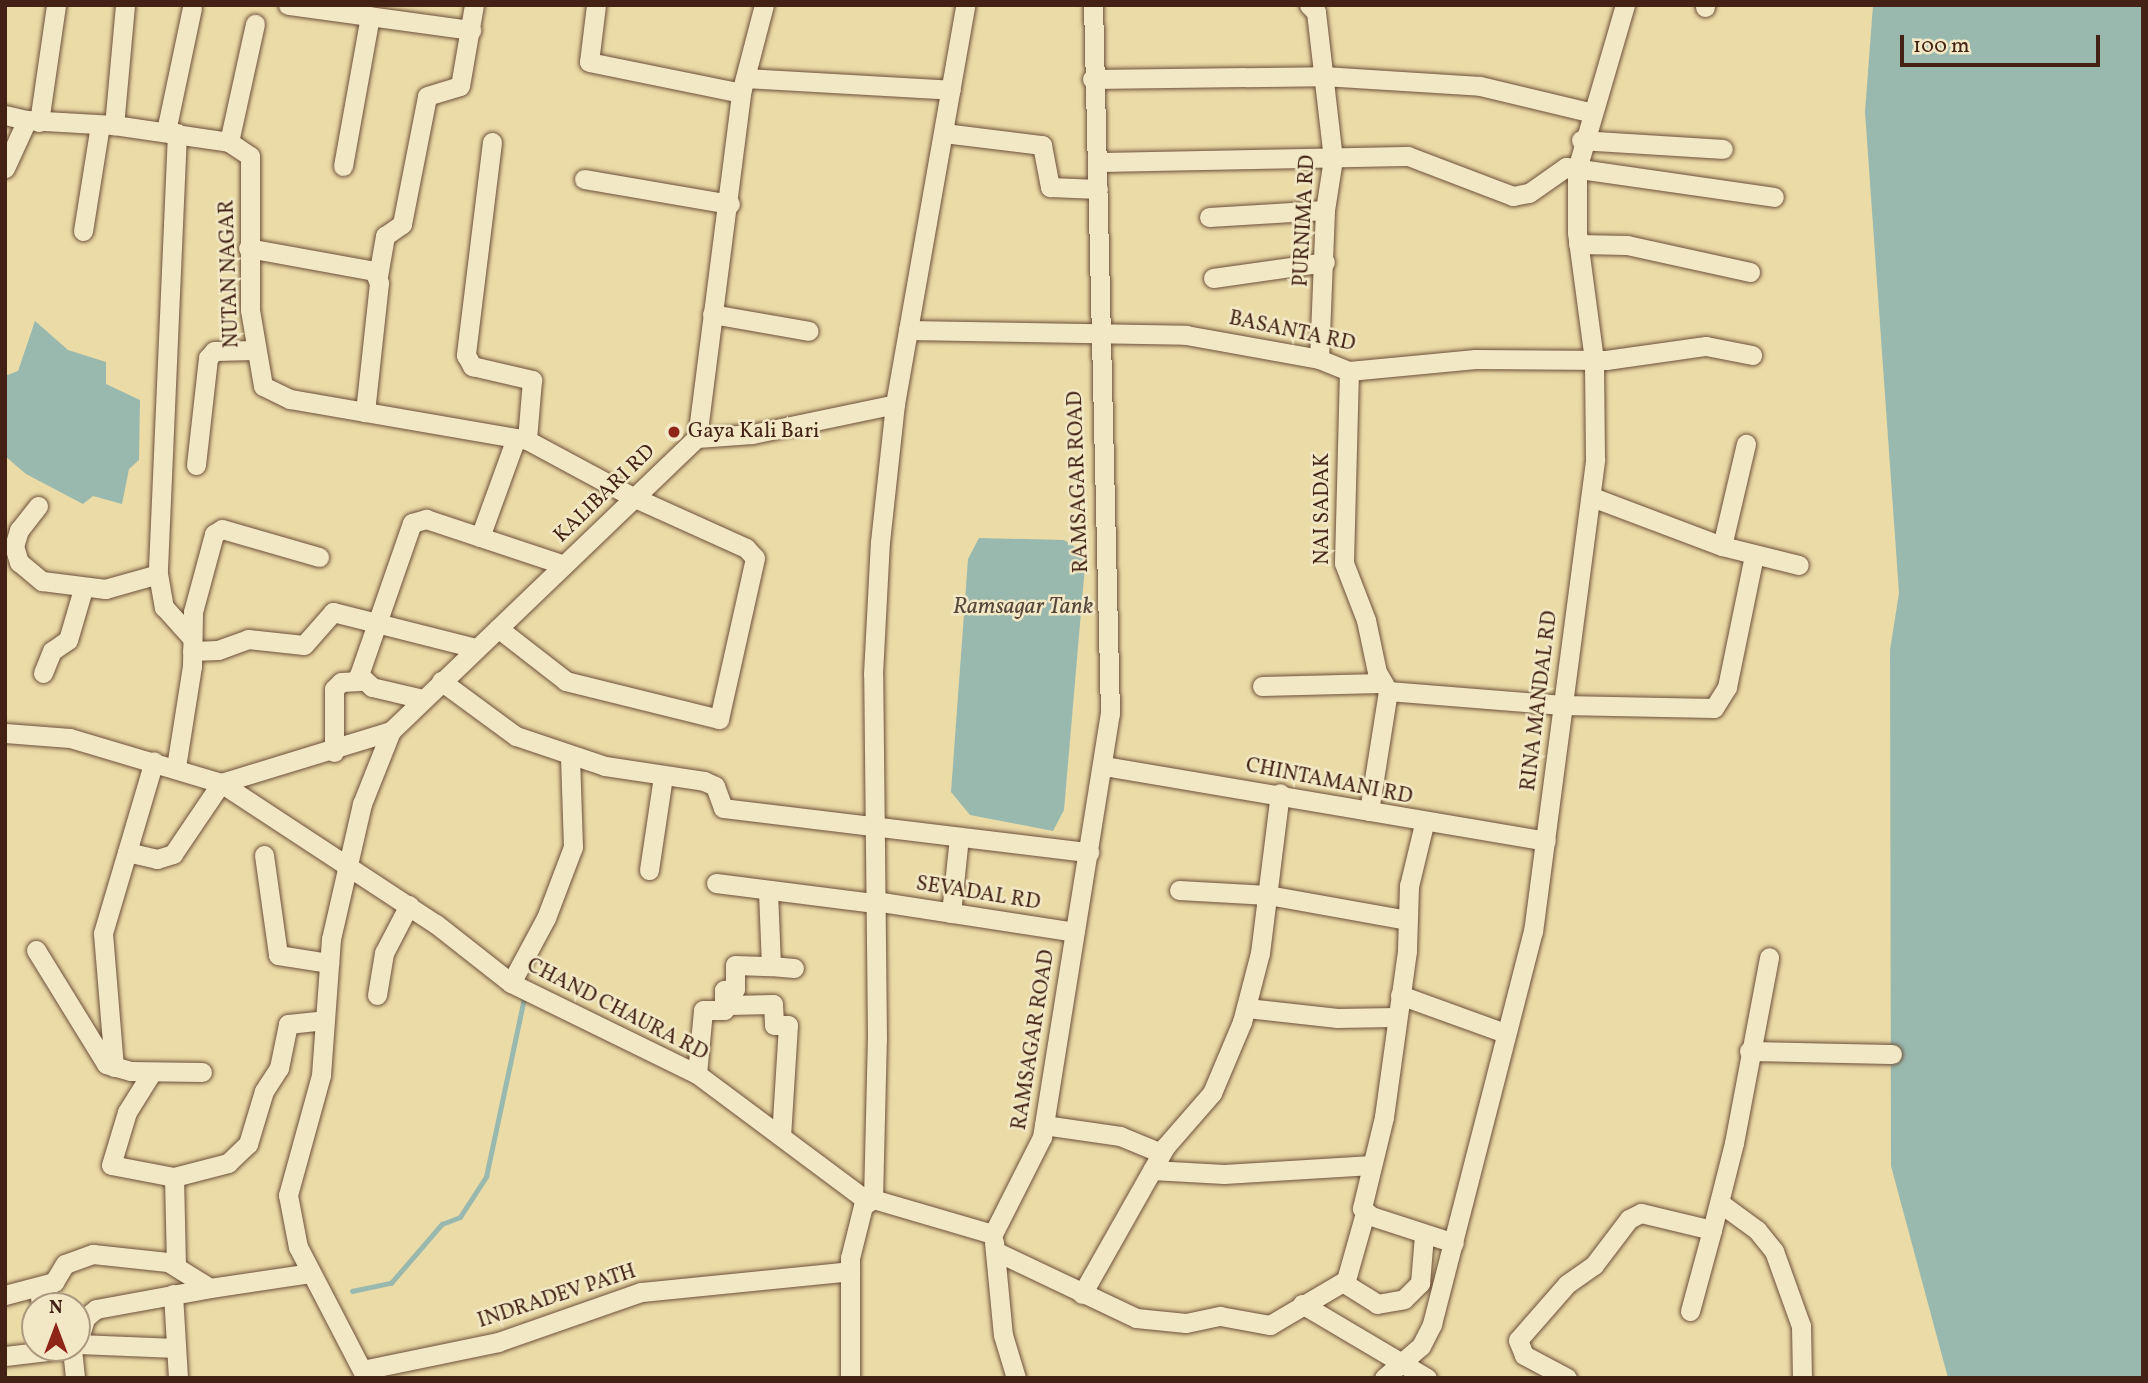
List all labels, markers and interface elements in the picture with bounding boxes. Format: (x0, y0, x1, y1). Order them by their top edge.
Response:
scale bar (1903, 21, 2102, 65)
text: 100 m (1913, 32, 1970, 61)
street label: PURNIMA RD (1289, 154, 1321, 288)
street label: NUTAN NAGAR (215, 199, 245, 349)
street label: BASANTA RD (1226, 306, 1358, 358)
street label: RAMSAGAR ROAD (1063, 391, 1095, 573)
place label: Gaya Kali Bari (688, 419, 819, 445)
marker: Gaya Kali Bari (666, 424, 682, 440)
street label: KALIBARI RD (549, 439, 661, 549)
street label: NAI SADAK (1310, 453, 1336, 565)
water label: Ramsagar Tank (953, 593, 1093, 621)
street label: RINA MANDAL RD (1516, 610, 1564, 792)
street label: CHINTAMANI RD (1243, 753, 1415, 811)
street label: SEVADAL RD (914, 872, 1042, 916)
street label: RAMSAGAR ROAD (1007, 948, 1061, 1132)
street label: CHAND CHAURA RD (522, 953, 712, 1067)
street label: INDRADEV PATH (474, 1259, 640, 1335)
north arrow (21, 1292, 91, 1362)
text: N (49, 1295, 63, 1321)

